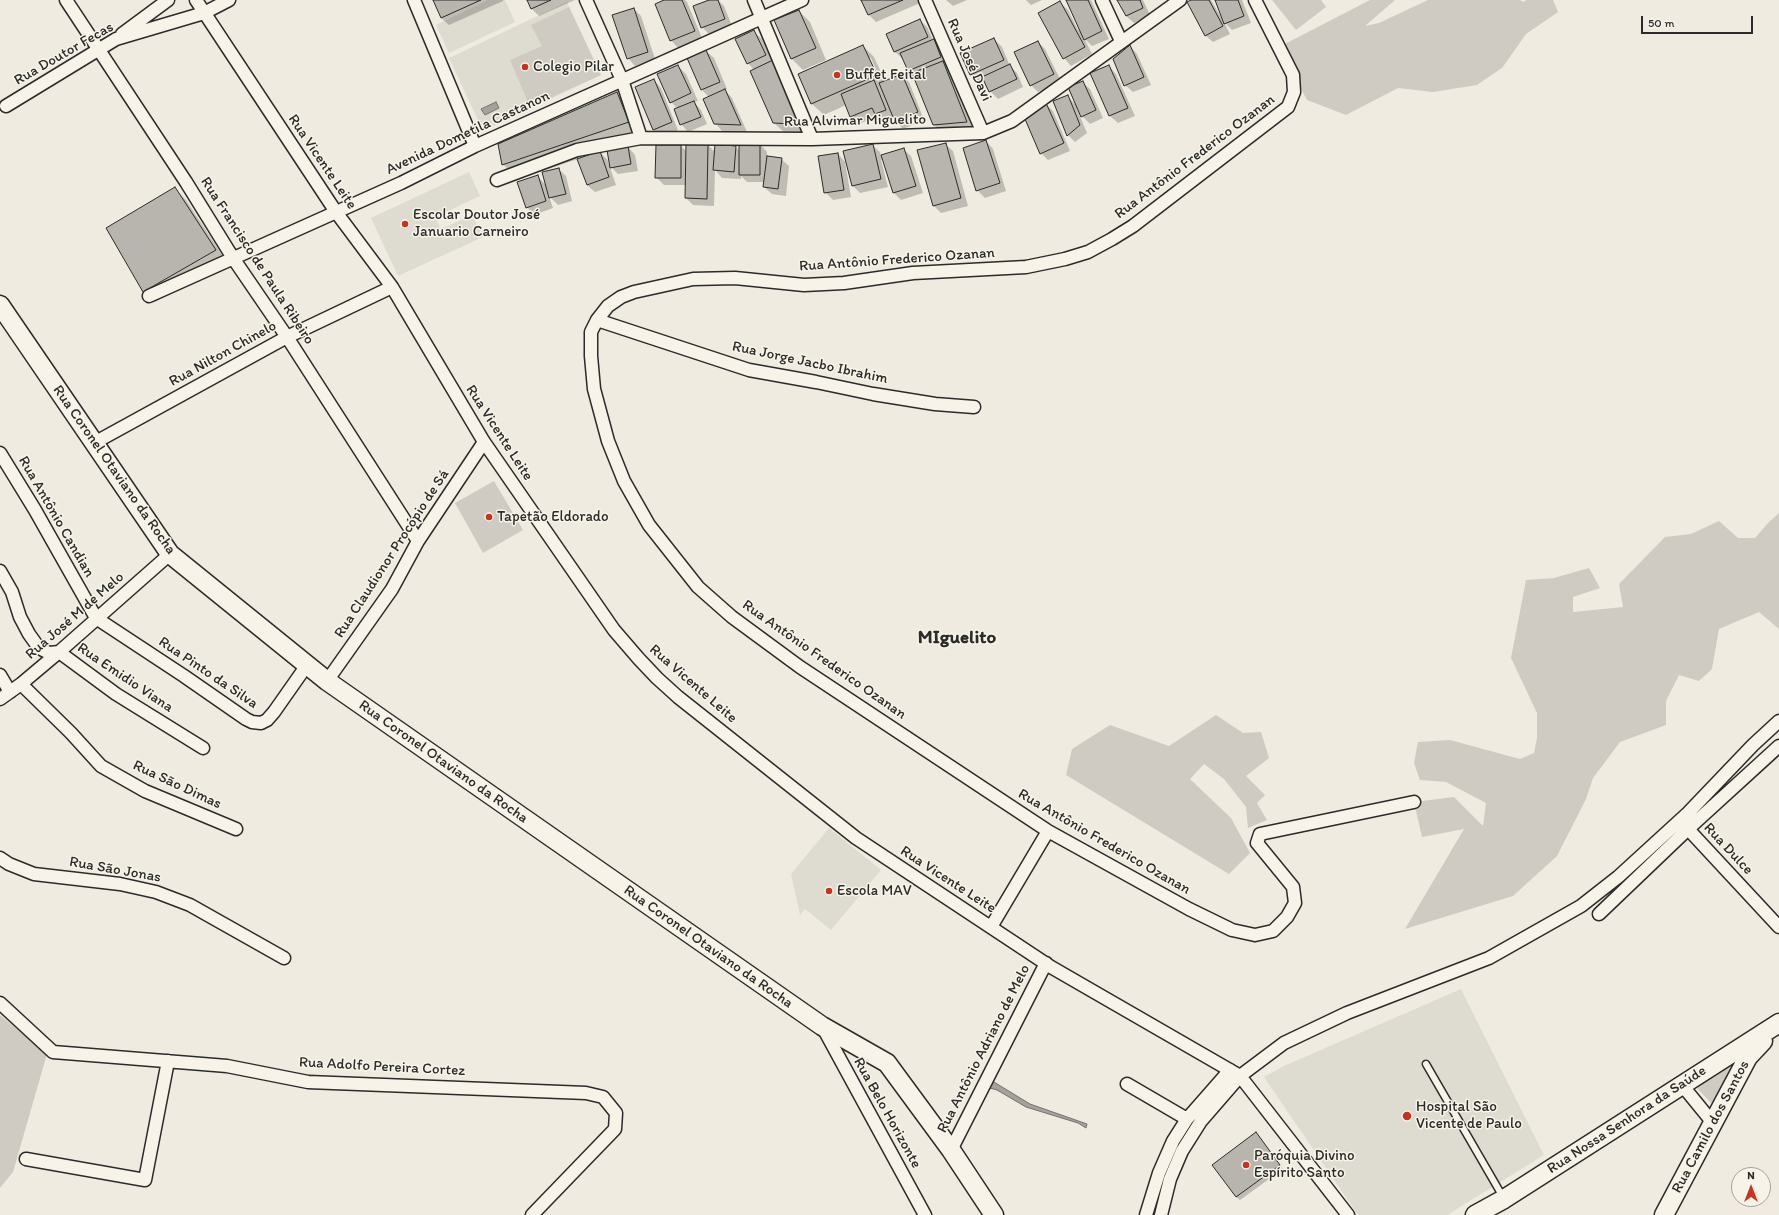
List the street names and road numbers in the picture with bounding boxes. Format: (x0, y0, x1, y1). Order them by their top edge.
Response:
street label: Rua José Davi (943, 16, 995, 104)
street label: Rua Doutor Fecas (11, 18, 117, 90)
street label: Avenida Dometila Castanon (383, 87, 553, 179)
street label: Rua Antônio Frederico Ozanan (1111, 91, 1279, 223)
street label: Rua Vicente Leite (284, 111, 360, 213)
street label: Rua Alvimar Miguelito (784, 111, 926, 131)
street label: Rua Francisco de Paula Ribeiro (196, 174, 318, 348)
street label: Rua Antônio Frederico Ozanan (799, 244, 995, 276)
street label: Rua Nilton Chinelo (166, 317, 280, 391)
street label: Rua Jorge Jacbo Ibrahim (730, 338, 890, 388)
street label: Rua Coronel Otaviano da Rocha (49, 382, 179, 558)
street label: Rua Vicente Leite (461, 382, 537, 484)
street label: Rua Antônio Candian (14, 453, 98, 581)
street label: Rua Claudionor Procópio de Sá (331, 466, 453, 642)
street label: Rua José M de Melo (22, 568, 128, 664)
street label: Rua Antônio Frederico Ozanan (739, 596, 909, 724)
street label: Rua Pinto da Silva (155, 633, 261, 713)
street label: Rua Emidio Viana (74, 639, 176, 717)
street label: Rua Vicente Leite (645, 641, 741, 727)
street label: Rua Coronel Otaviano da Rocha (355, 697, 531, 827)
street label: Rua São Dimas (130, 757, 224, 813)
street label: Rua Antônio Frederico Ozanan (1015, 785, 1193, 899)
street label: Rua Dulce (1699, 819, 1757, 879)
street label: Rua Vicente Leite (897, 842, 999, 918)
street label: Rua São Jonas (68, 853, 162, 887)
street label: Rua Coronel Otaviano da Rocha (620, 882, 796, 1012)
street label: Rua Antônio Adriano de Melo (934, 962, 1034, 1136)
street label: Rua Adolfo Pereira Cortez (298, 1054, 466, 1080)
street label: Rua Belo Horizonte (849, 1054, 925, 1172)
street label: Rua Camilo dos Santos (1668, 1057, 1754, 1197)
street label: Rua Nossa Senhora da Saúde (1544, 1062, 1710, 1178)

